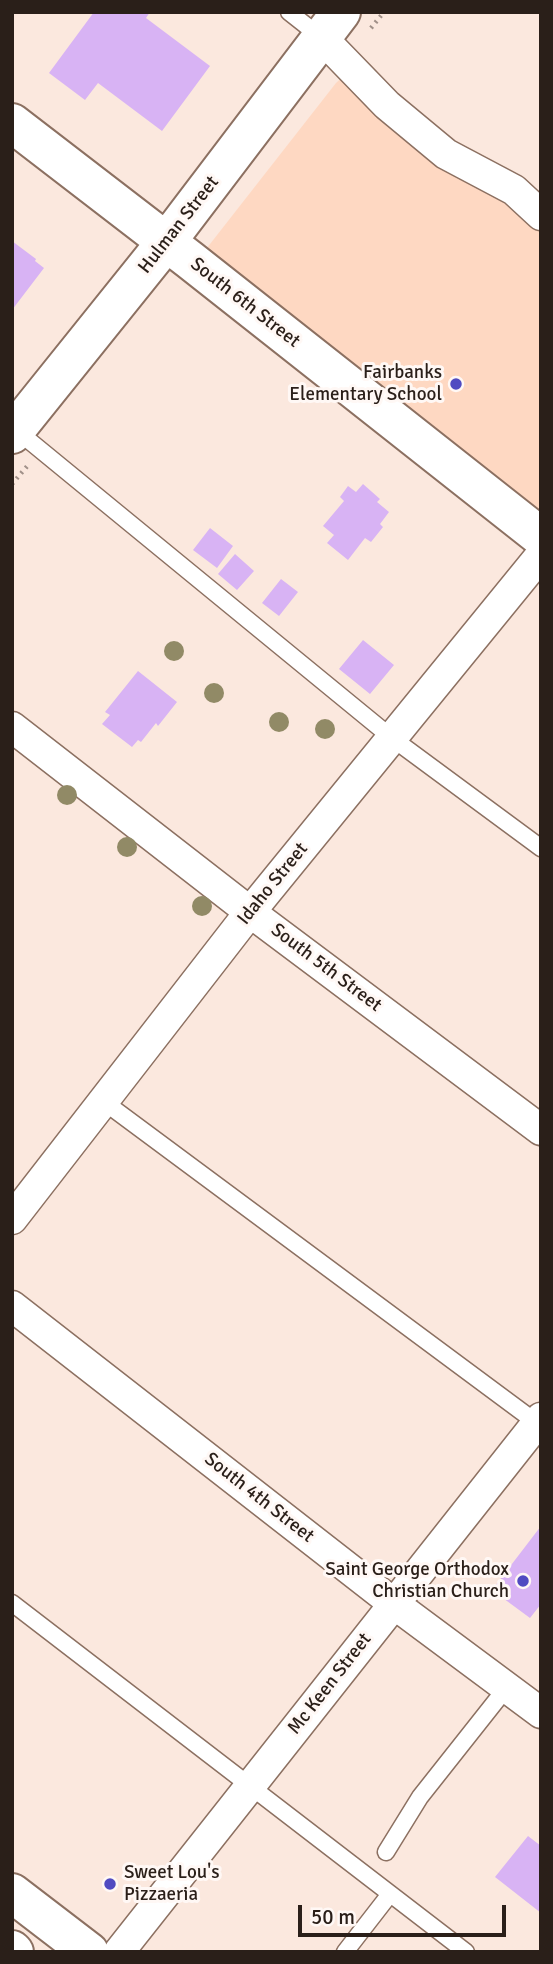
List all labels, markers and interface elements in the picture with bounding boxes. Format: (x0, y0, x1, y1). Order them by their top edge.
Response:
street label: Hulman Street (134, 172, 224, 278)
street label: South 6th Street (186, 253, 304, 353)
place label: Fairbanks Elementary School (289, 362, 442, 406)
marker: Fairbanks Elementary School (448, 376, 464, 392)
street label: Idaho Street (233, 838, 313, 930)
street label: South 5th Street (266, 919, 386, 1017)
street label: South 4th Street (200, 1448, 318, 1548)
place label: Saint George Orthodox Christian Church (325, 1559, 509, 1603)
marker: Saint George Orthodox Christian Church (515, 1573, 531, 1589)
street label: Mc Keen Street (283, 1629, 377, 1739)
place label: Sweet Lou's Pizzaeria (124, 1862, 219, 1906)
marker: Sweet Lou's Pizzaeria (102, 1876, 118, 1892)
scale bar (301, 1890, 509, 1934)
text: 50 m (311, 1904, 355, 1930)

